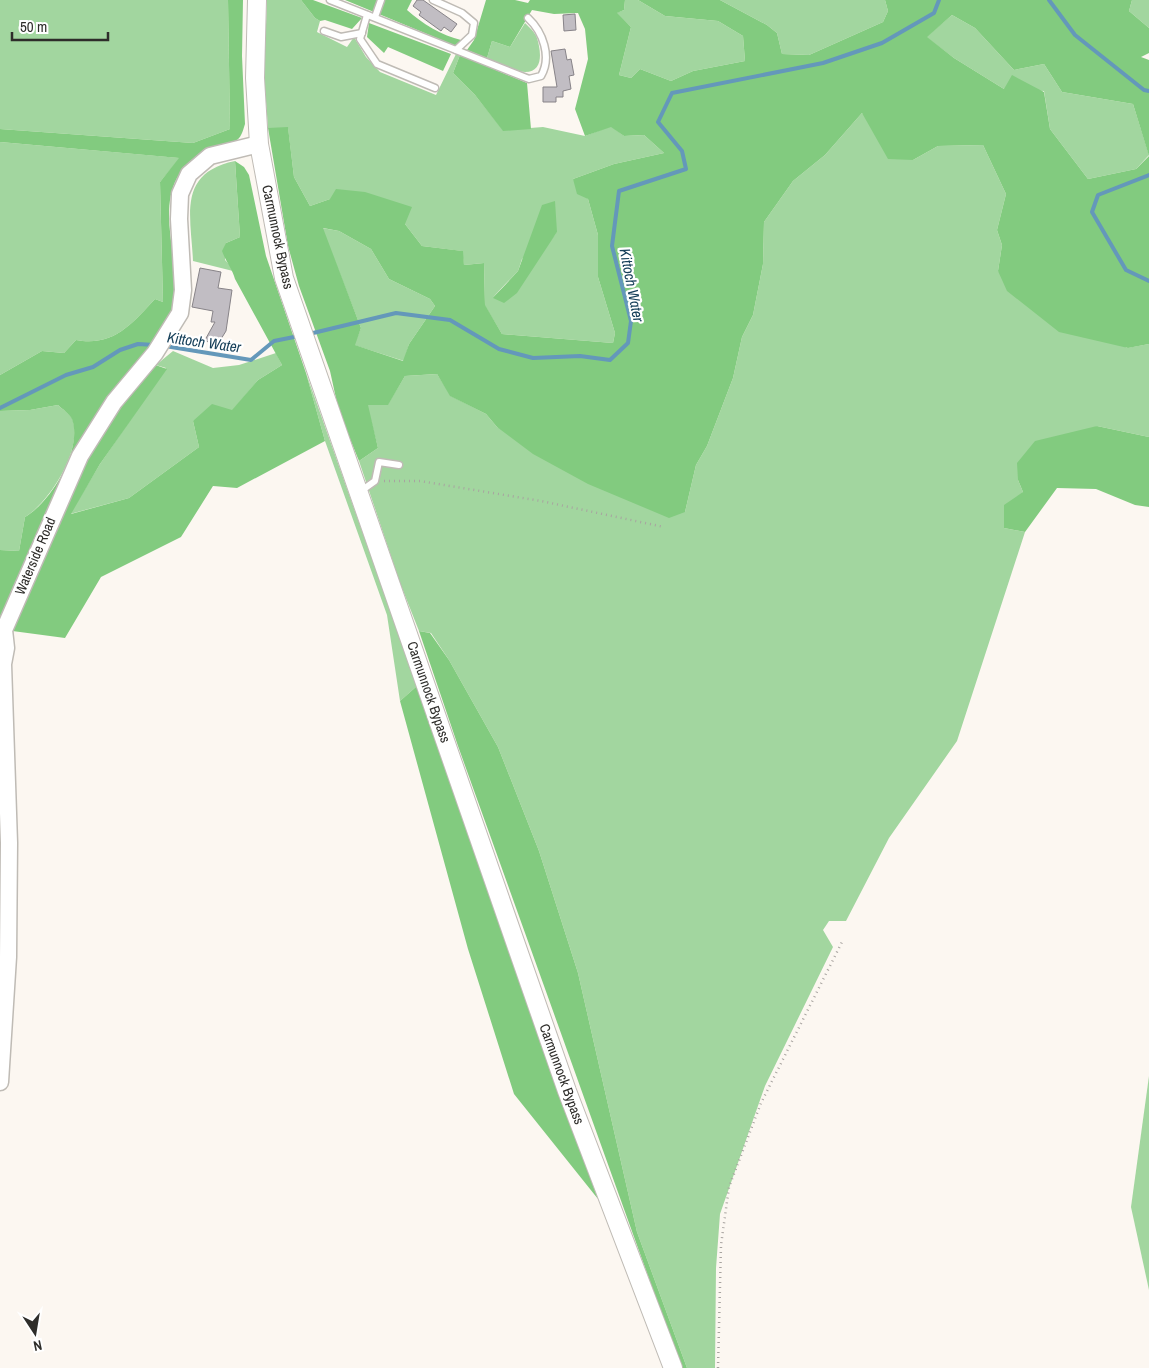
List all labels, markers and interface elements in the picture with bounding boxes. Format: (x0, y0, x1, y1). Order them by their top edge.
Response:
scale bar (12, 10, 109, 42)
text: 50 m (20, 16, 47, 37)
street label: Carmunnock Bypass (258, 183, 298, 291)
water label: Kittoch Water (615, 247, 650, 324)
water label: Kittoch Water (166, 326, 243, 358)
street label: Waterside Road (11, 514, 59, 598)
street label: Carmunnock Bypass (403, 639, 455, 745)
street label: Carmunnock Bypass (535, 1021, 589, 1127)
north arrow (10, 1308, 60, 1358)
text: N (32, 1336, 44, 1355)

